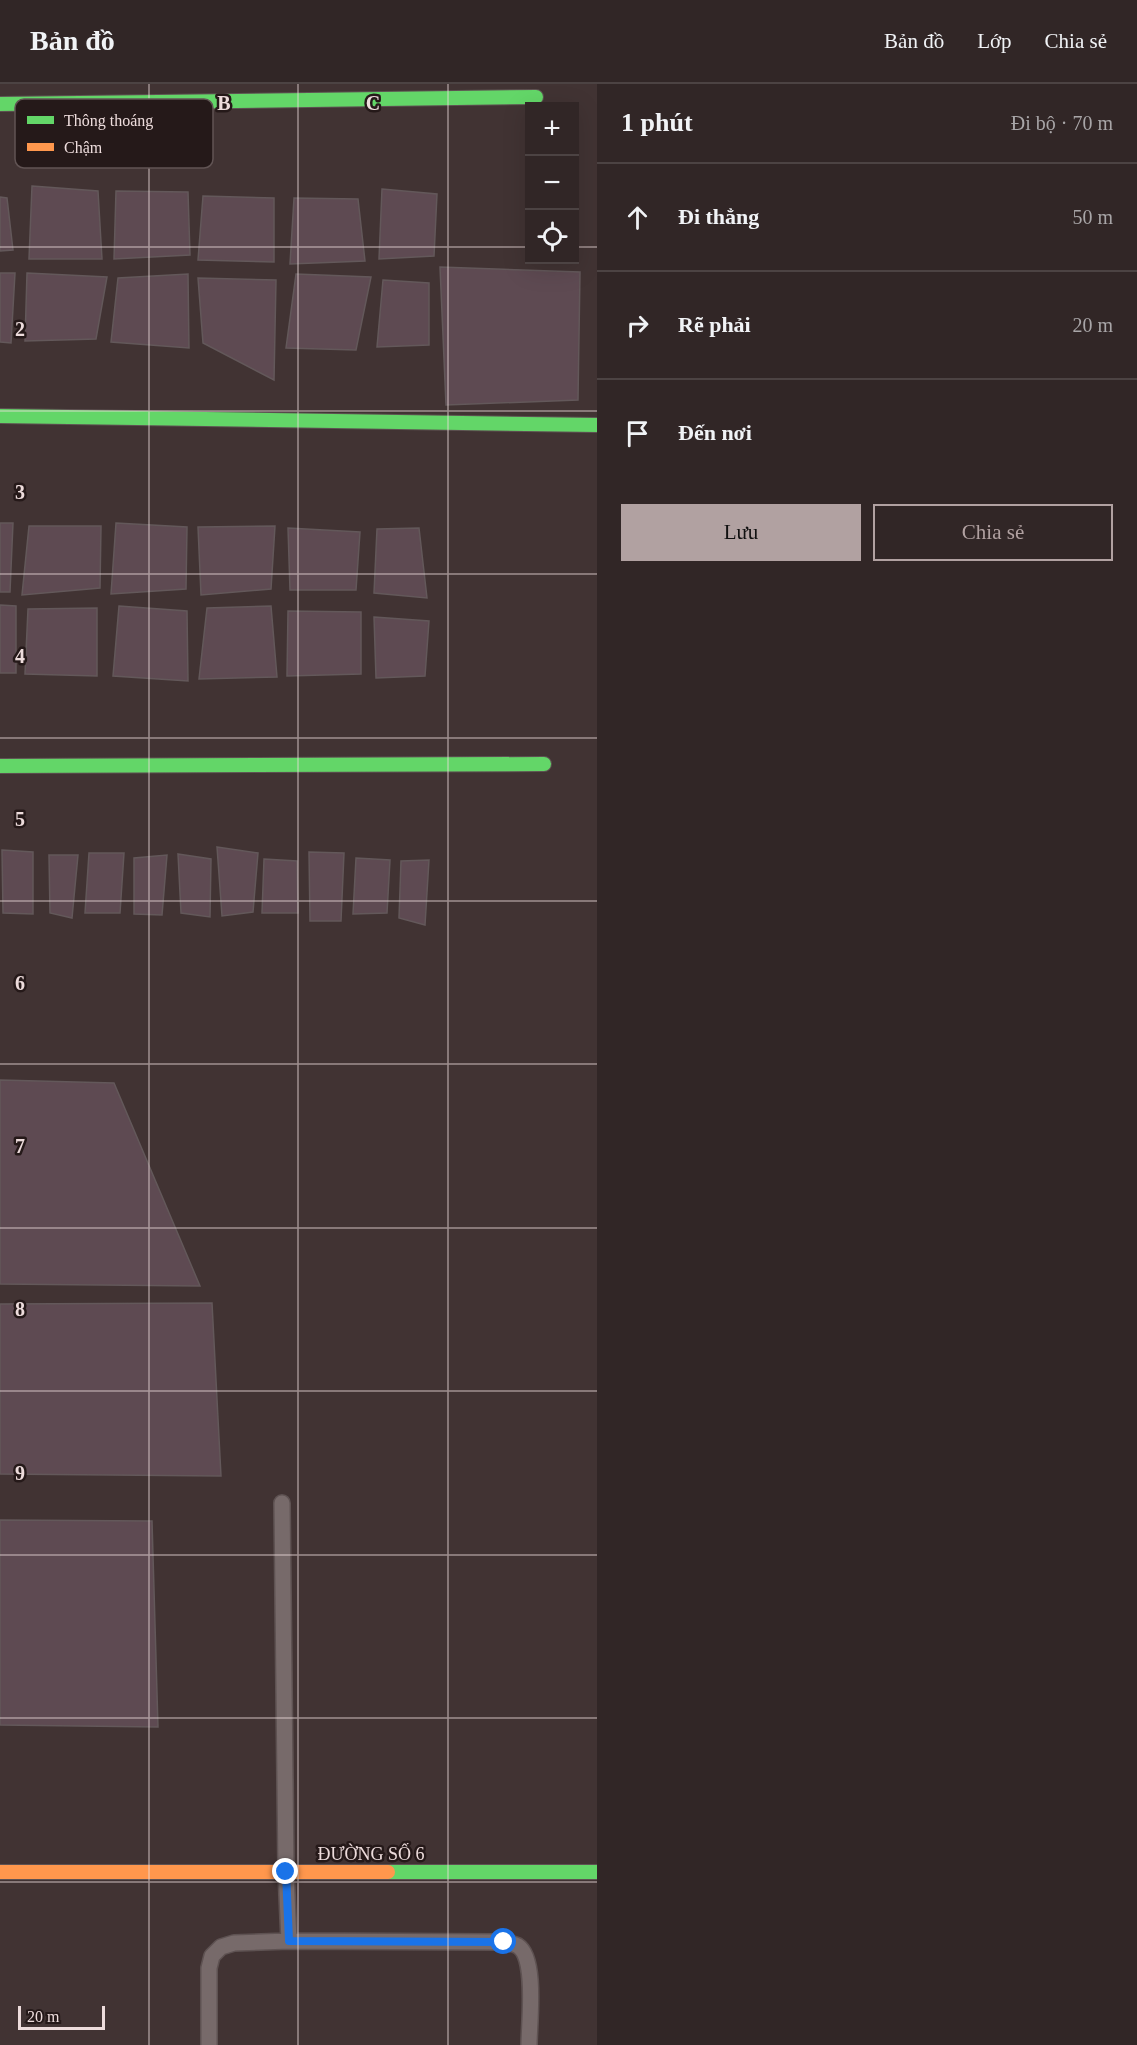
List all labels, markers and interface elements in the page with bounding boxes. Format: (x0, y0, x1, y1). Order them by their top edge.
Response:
text: Bản đồ (30, 25, 115, 56)
text: Bản đồ (884, 29, 944, 53)
text: Lớp (977, 29, 1012, 53)
text: Chia sẻ (1045, 29, 1107, 53)
text: B (217, 92, 231, 114)
text: C (366, 92, 380, 114)
legend (15, 99, 213, 168)
map controls (525, 102, 579, 264)
button: + (525, 102, 579, 156)
text: 1 phút (621, 108, 693, 137)
text: Thông thoáng (64, 112, 153, 130)
text: Đi bộ · 70 m (1011, 112, 1113, 134)
text: Chậm (64, 139, 103, 156)
button: − (525, 156, 579, 210)
icon: ahead (621, 201, 654, 234)
text: Đi thẳng (678, 204, 759, 229)
text: 50 m (1072, 206, 1113, 228)
button: locate (525, 210, 579, 264)
icon: right (621, 309, 654, 342)
text: Rẽ phải (678, 312, 751, 337)
text: 20 m (1072, 314, 1113, 336)
text: 2 (15, 318, 25, 340)
icon: arrive (621, 417, 654, 450)
text: Đến nơi (678, 420, 752, 445)
text: 3 (15, 481, 25, 503)
button: Lưu (621, 504, 861, 561)
button: Chia sẻ (873, 504, 1113, 561)
text: 4 (15, 645, 25, 667)
text: 5 (15, 808, 25, 830)
text: 6 (15, 972, 25, 994)
text: 7 (15, 1135, 25, 1157)
text: 8 (15, 1298, 25, 1320)
text: 9 (15, 1462, 25, 1484)
street label: ĐƯỜNG SỐ 6 (318, 1843, 424, 1864)
route end (272, 1858, 298, 1884)
route start (490, 1928, 516, 1954)
scale bar (18, 2003, 105, 2030)
text: 20 m (27, 2008, 59, 2025)

